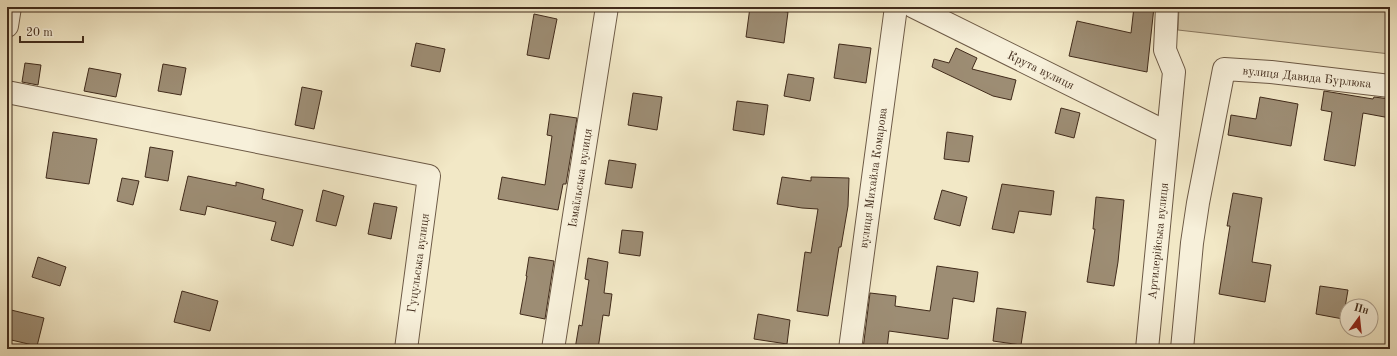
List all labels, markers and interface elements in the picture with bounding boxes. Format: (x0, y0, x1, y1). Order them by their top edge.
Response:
scale bar (20, 18, 83, 44)
text: 20 m (26, 27, 53, 39)
street label: Крута вулиця (1005, 50, 1076, 92)
street label: вулиця Давида Бурлюка (1242, 65, 1372, 91)
street label: вулиця Михайла Комарова (858, 107, 890, 249)
street label: Ізмаїльська вулиця (567, 128, 595, 229)
street label: Артилерійська вулиця (1146, 182, 1171, 300)
street label: Гуцульська вулиця (406, 213, 432, 314)
north arrow (1339, 298, 1379, 338)
text: Пн (1352, 303, 1370, 317)

